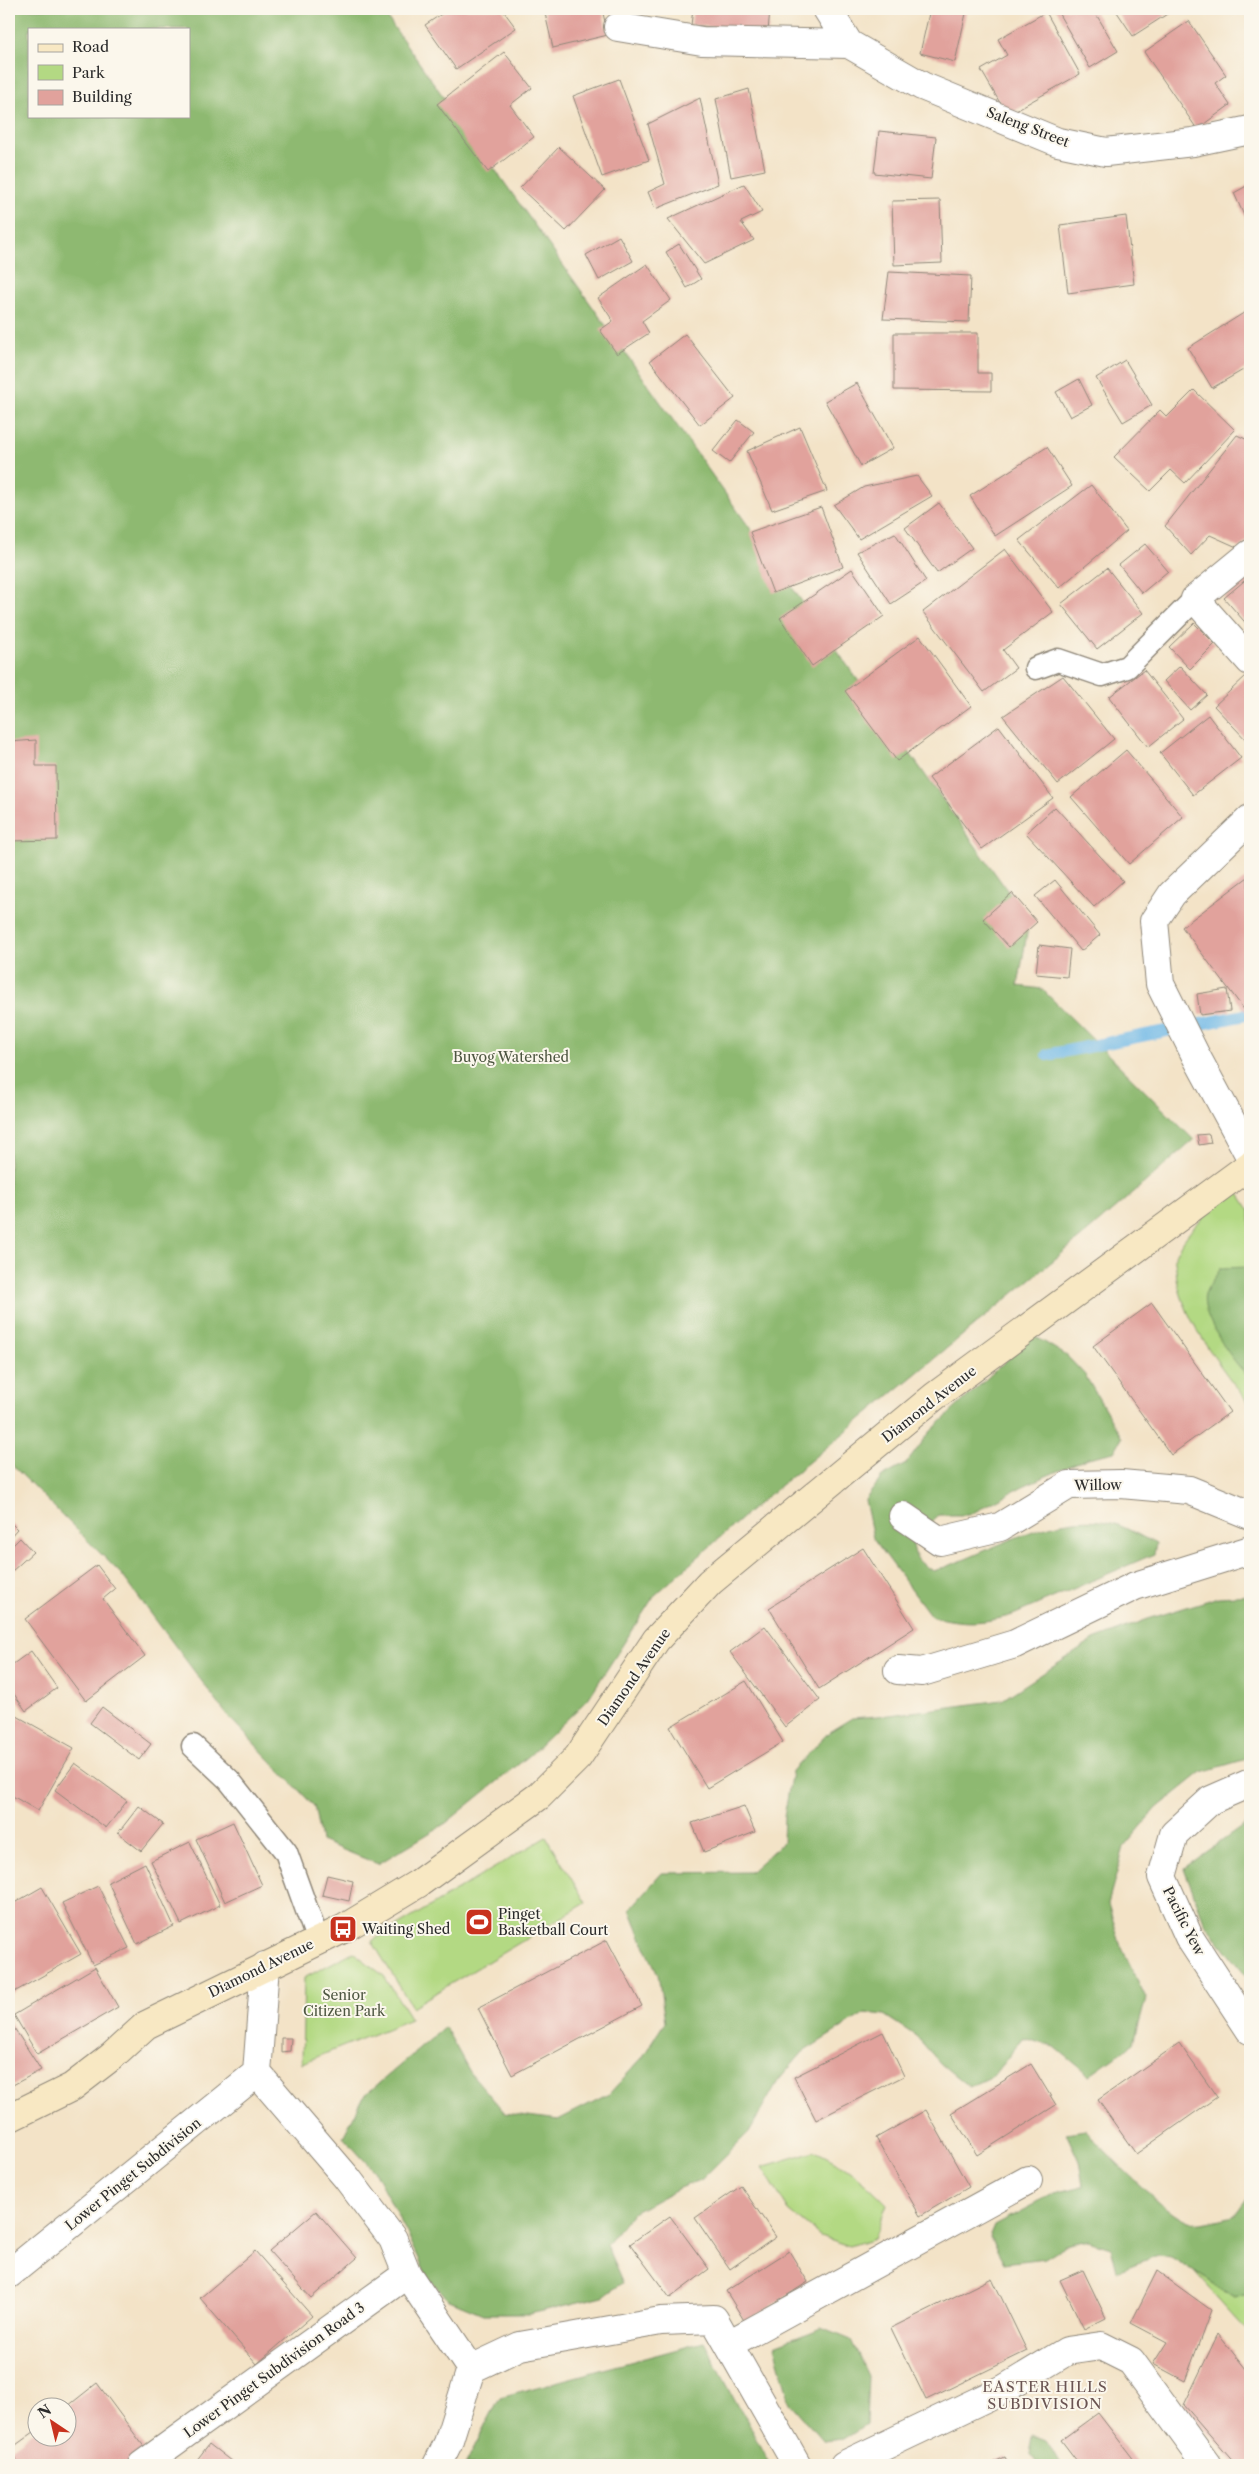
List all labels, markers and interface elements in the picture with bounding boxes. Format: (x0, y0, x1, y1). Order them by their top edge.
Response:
legend (28, 28, 190, 118)
text: Road (72, 37, 109, 56)
text: Park (72, 63, 106, 82)
text: Building (72, 87, 132, 106)
street label: Saleng Street (984, 103, 1072, 151)
park label: Buyog Watershed (453, 1048, 570, 1066)
street label: Diamond Avenue (878, 1361, 980, 1446)
street label: Willow (1073, 1476, 1122, 1494)
street label: Diamond Avenue (594, 1625, 674, 1729)
street label: Pacific Yew (1159, 1884, 1209, 1959)
place label: Pinget Basketball Court (498, 1905, 608, 1939)
sports icon: Pinget Basketball Court (464, 1907, 494, 1937)
bus stop icon: Waiting Shed (328, 1914, 358, 1944)
place label: Waiting Shed (361, 1920, 451, 1938)
street label: Diamond Avenue (205, 1935, 317, 2001)
park label: Senior Citizen Park (303, 1986, 386, 2020)
street label: Lower Pinget Subdivision (61, 2114, 205, 2234)
street label: Lower Pinget Subdivision Road 3 (180, 2298, 368, 2442)
district label: EASTER HILLS SUBDIVISION (982, 2377, 1108, 2413)
north arrow (28, 2396, 78, 2446)
text: N (34, 2400, 55, 2422)

